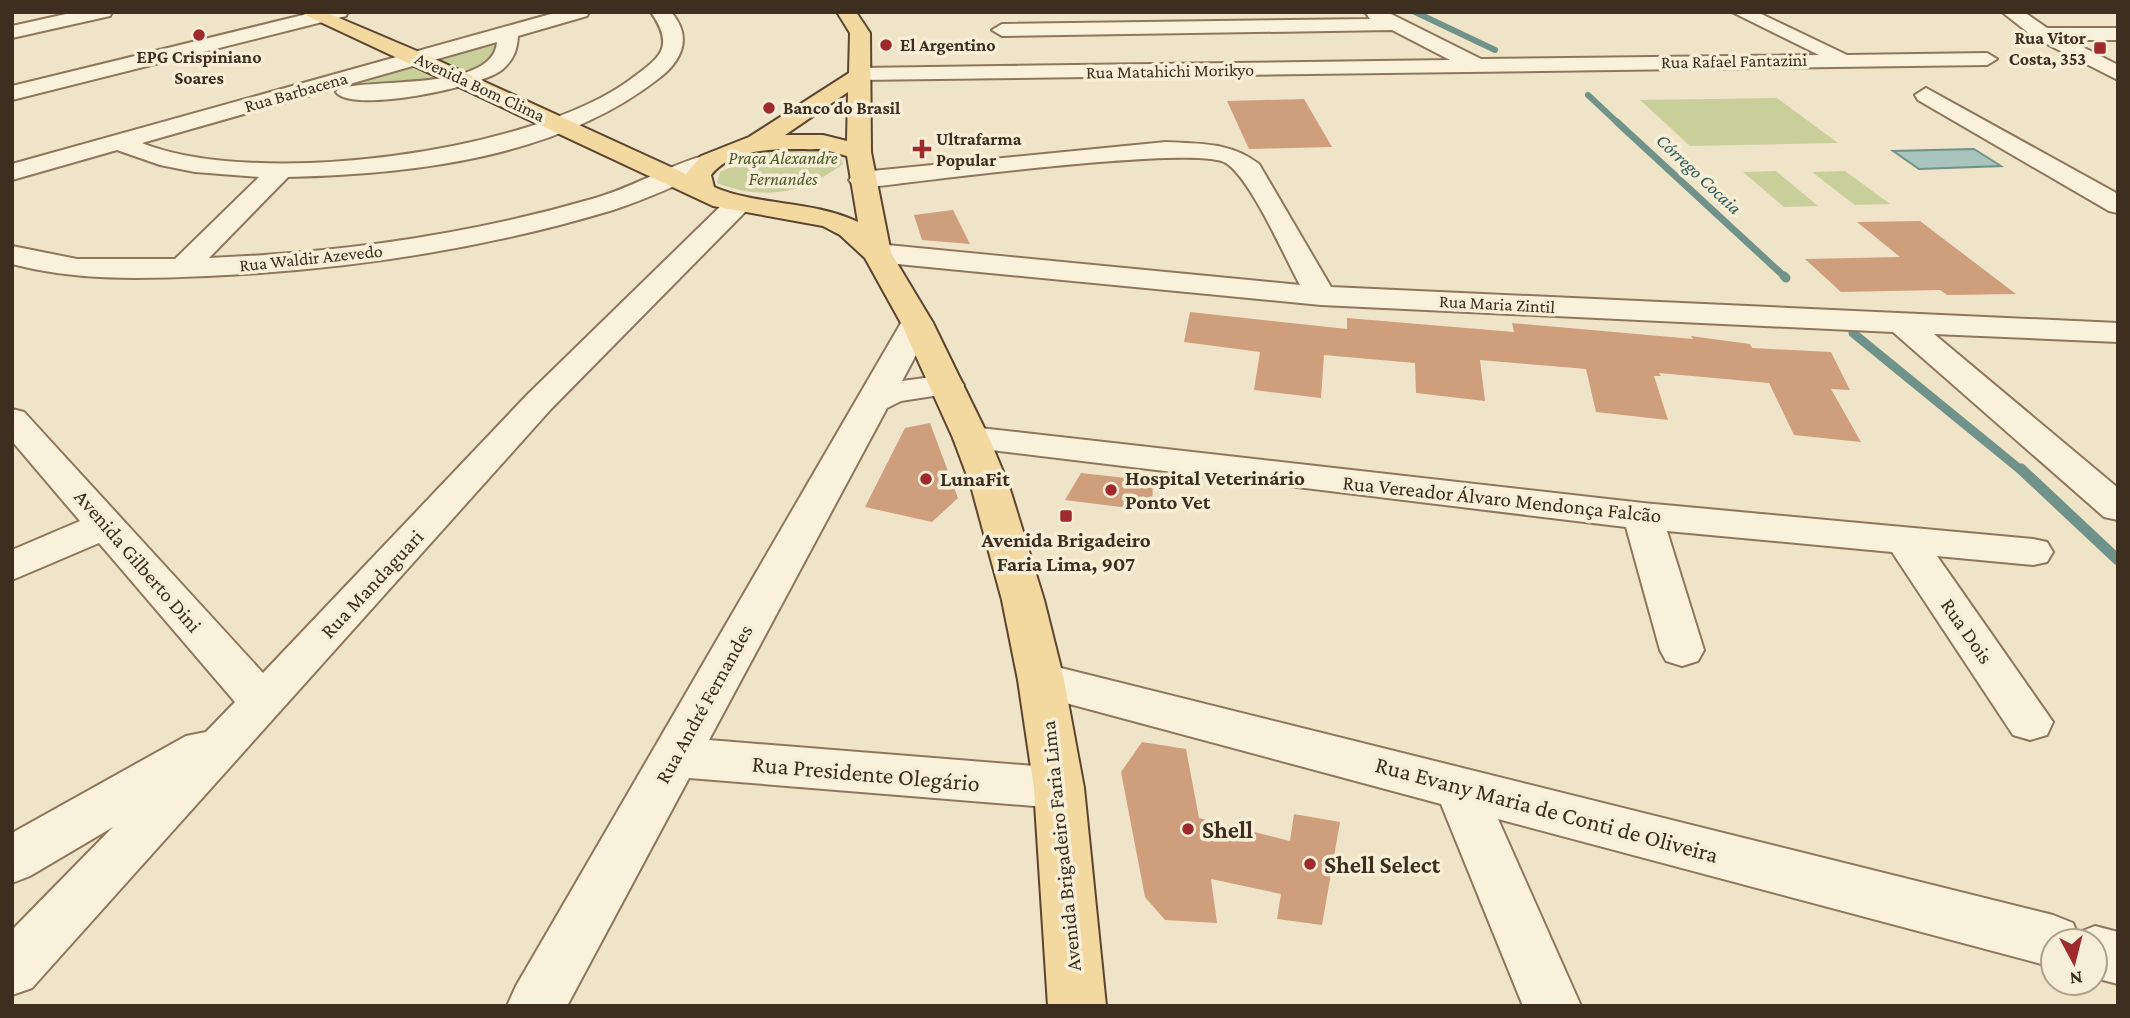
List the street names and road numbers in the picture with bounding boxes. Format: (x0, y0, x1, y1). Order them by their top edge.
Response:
street label: Avenida Bom Clima (412, 48, 548, 126)
street label: Rua Rafael Fantazini (1661, 50, 1808, 72)
street label: Rua Matahichi Morikyo (1086, 60, 1254, 82)
street label: Rua Barbacena (242, 68, 350, 116)
street label: Rua Waldir Azevedo (238, 241, 384, 275)
street label: Rua Maria Zintil (1438, 291, 1556, 317)
street label: Rua Vereador Álvaro Mendonça Falcão (1341, 470, 1663, 528)
street label: Avenida Gilberto Dini (70, 485, 207, 638)
street label: Rua Mandaguari (316, 524, 429, 643)
street label: Rua Dois (1936, 594, 1998, 668)
street label: Rua André Fernandes (650, 620, 758, 788)
street label: Avenida Brigadeiro Faria Lima (1036, 719, 1086, 972)
street label: Rua Presidente Olegário (751, 750, 981, 796)
street label: Rua Evany Maria de Conti de Oliveira (1372, 750, 1722, 868)

